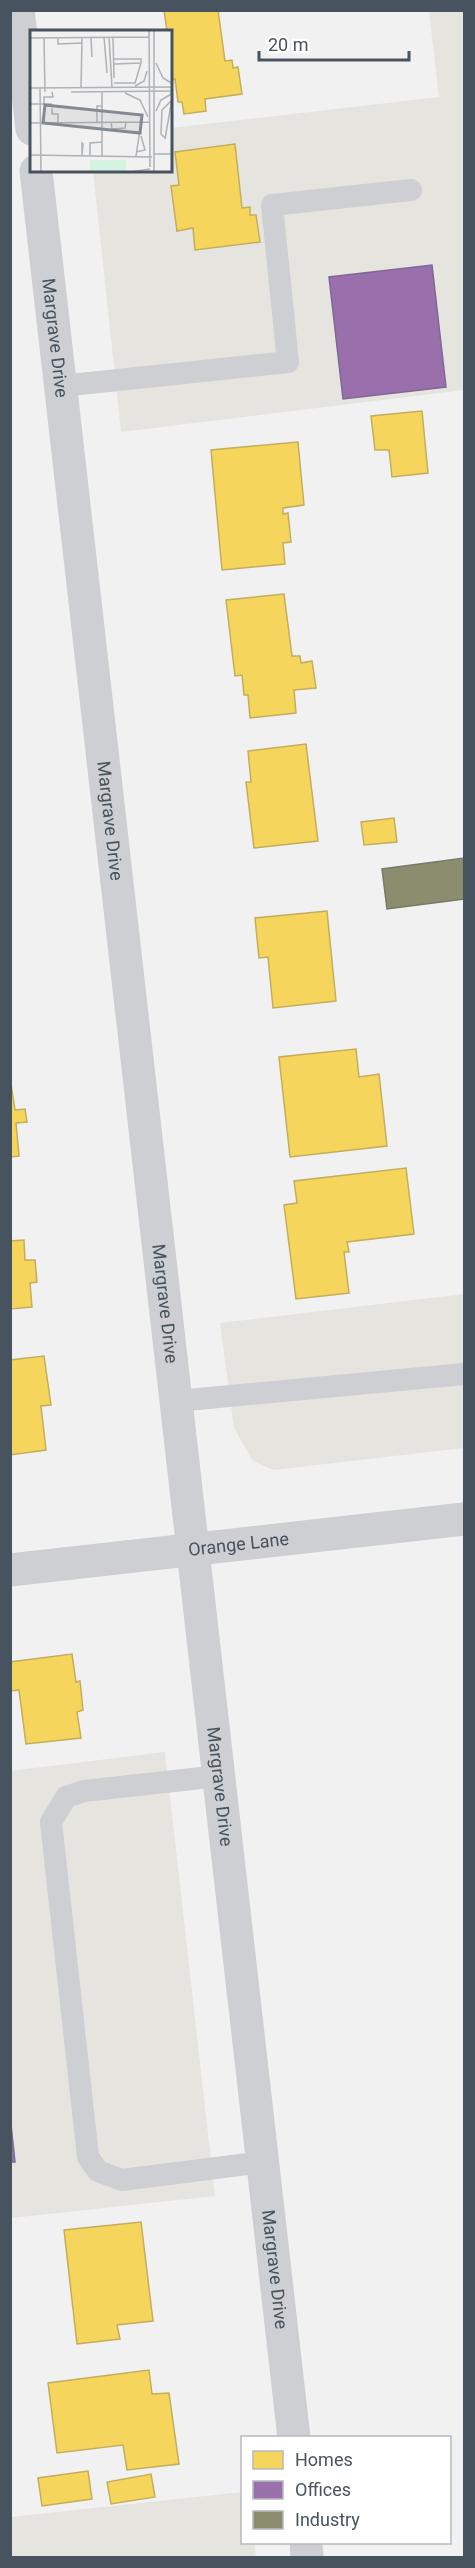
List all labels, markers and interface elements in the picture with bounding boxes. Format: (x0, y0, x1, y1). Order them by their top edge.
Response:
scale bar (259, 24, 409, 62)
inset map (30, 30, 172, 172)
text: 20 m (268, 34, 308, 55)
street label: Margrave Drive (38, 277, 73, 399)
street label: Margrave Drive (93, 760, 128, 882)
street label: Margrave Drive (148, 1243, 183, 1364)
street label: Orange Lane (187, 1528, 290, 1560)
street label: Margrave Drive (203, 1726, 238, 1847)
street label: Margrave Drive (258, 2209, 293, 2330)
legend (241, 2436, 451, 2544)
text: Homes (295, 2449, 353, 2470)
text: Offices (295, 2479, 351, 2500)
text: Industry (295, 2509, 360, 2530)

